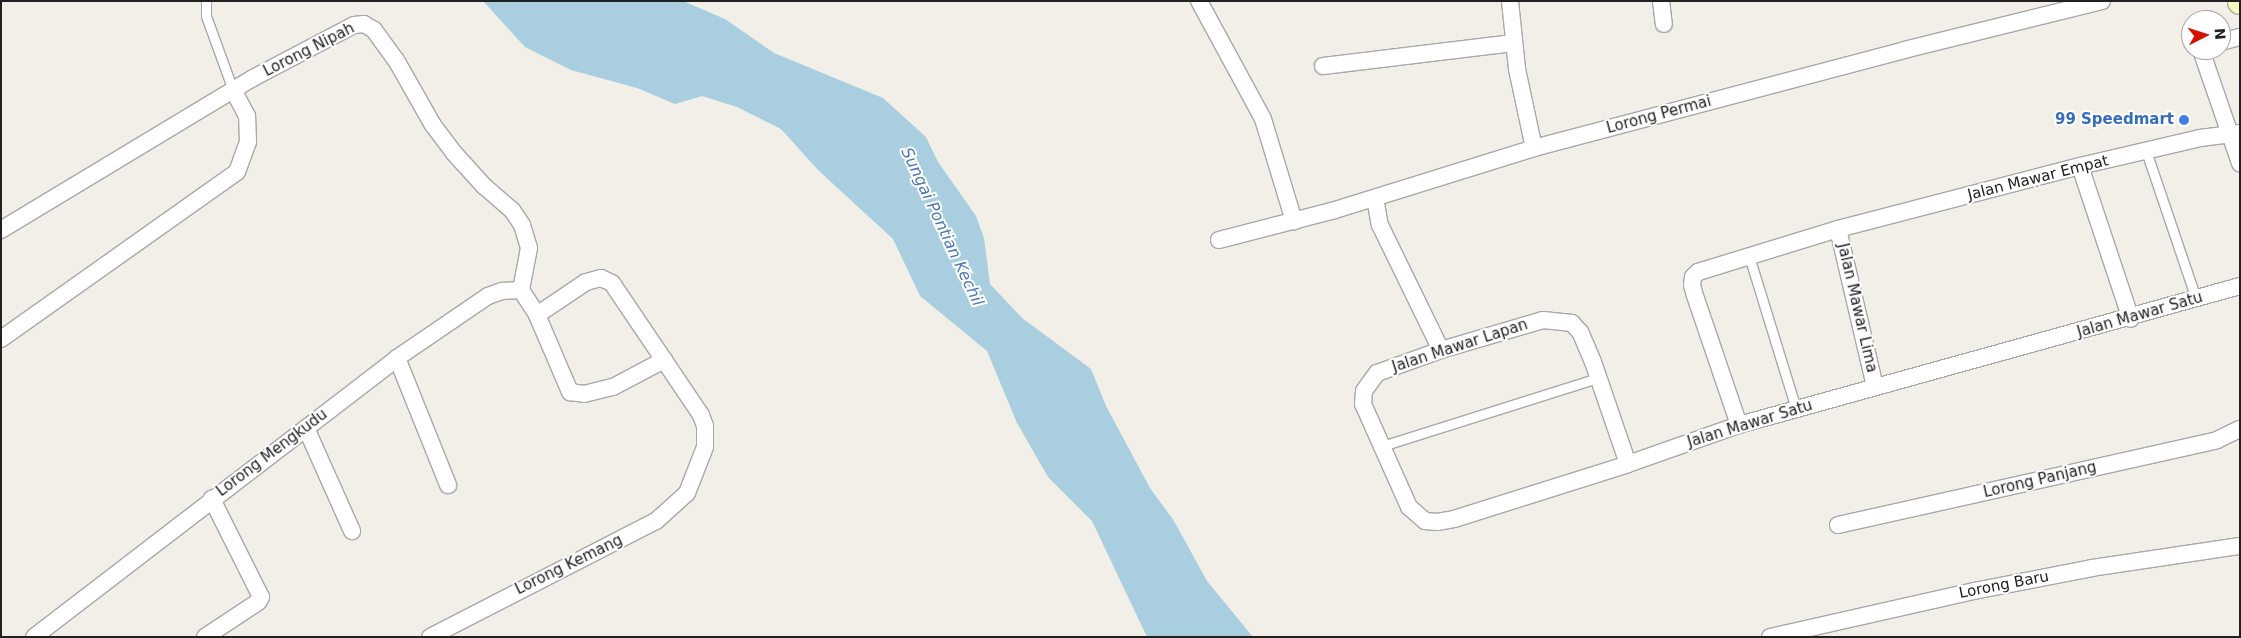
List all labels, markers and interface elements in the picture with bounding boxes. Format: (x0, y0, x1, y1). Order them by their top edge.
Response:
north arrow (2181, 10, 2231, 60)
street label: Lorong Nipah (261, 19, 357, 81)
text: N (2211, 27, 2228, 40)
street label: Lorong Permai (1605, 92, 1713, 138)
place label: 99 Speedmart (2055, 111, 2174, 129)
marker: 99 Speedmart (2178, 114, 2190, 126)
water label: Sungai Pontian Kechil (897, 145, 987, 309)
street label: Jalan Mawar Empat (1966, 152, 2110, 204)
street label: Jalan Mawar Lima (1833, 242, 1881, 374)
street label: Jalan Mawar Satu (2075, 288, 2205, 342)
street label: Jalan Mawar Lapan (1390, 316, 1530, 376)
street label: Jalan Mawar Satu (1685, 396, 1815, 452)
street label: Lorong Mengkudu (213, 405, 331, 501)
street label: Lorong Panjang (1982, 458, 2098, 502)
street label: Lorong Kemang (512, 531, 626, 599)
street label: Lorong Baru (1958, 567, 2050, 603)

